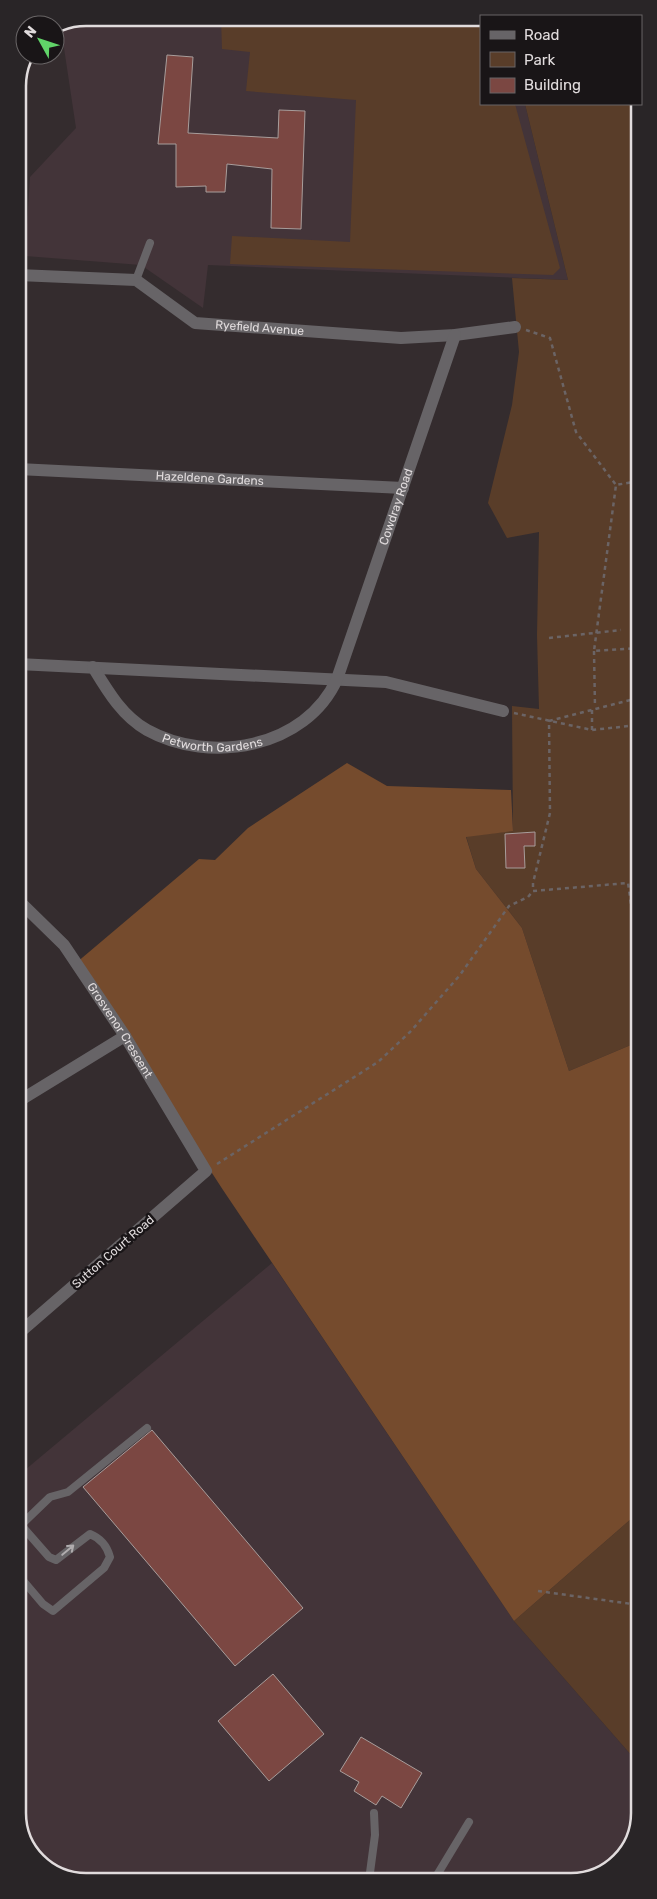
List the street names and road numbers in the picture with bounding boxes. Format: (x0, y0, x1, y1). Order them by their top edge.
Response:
street label: Ryefield Avenue (215, 317, 305, 338)
street label: Cowdray Road (376, 467, 416, 547)
street label: Hazeldene Gardens (155, 469, 264, 488)
street label: Petworth Gardens (160, 731, 264, 755)
street label: Grosvenor Crescent (84, 980, 156, 1081)
street label: Sutton Court Road (69, 1213, 157, 1291)

